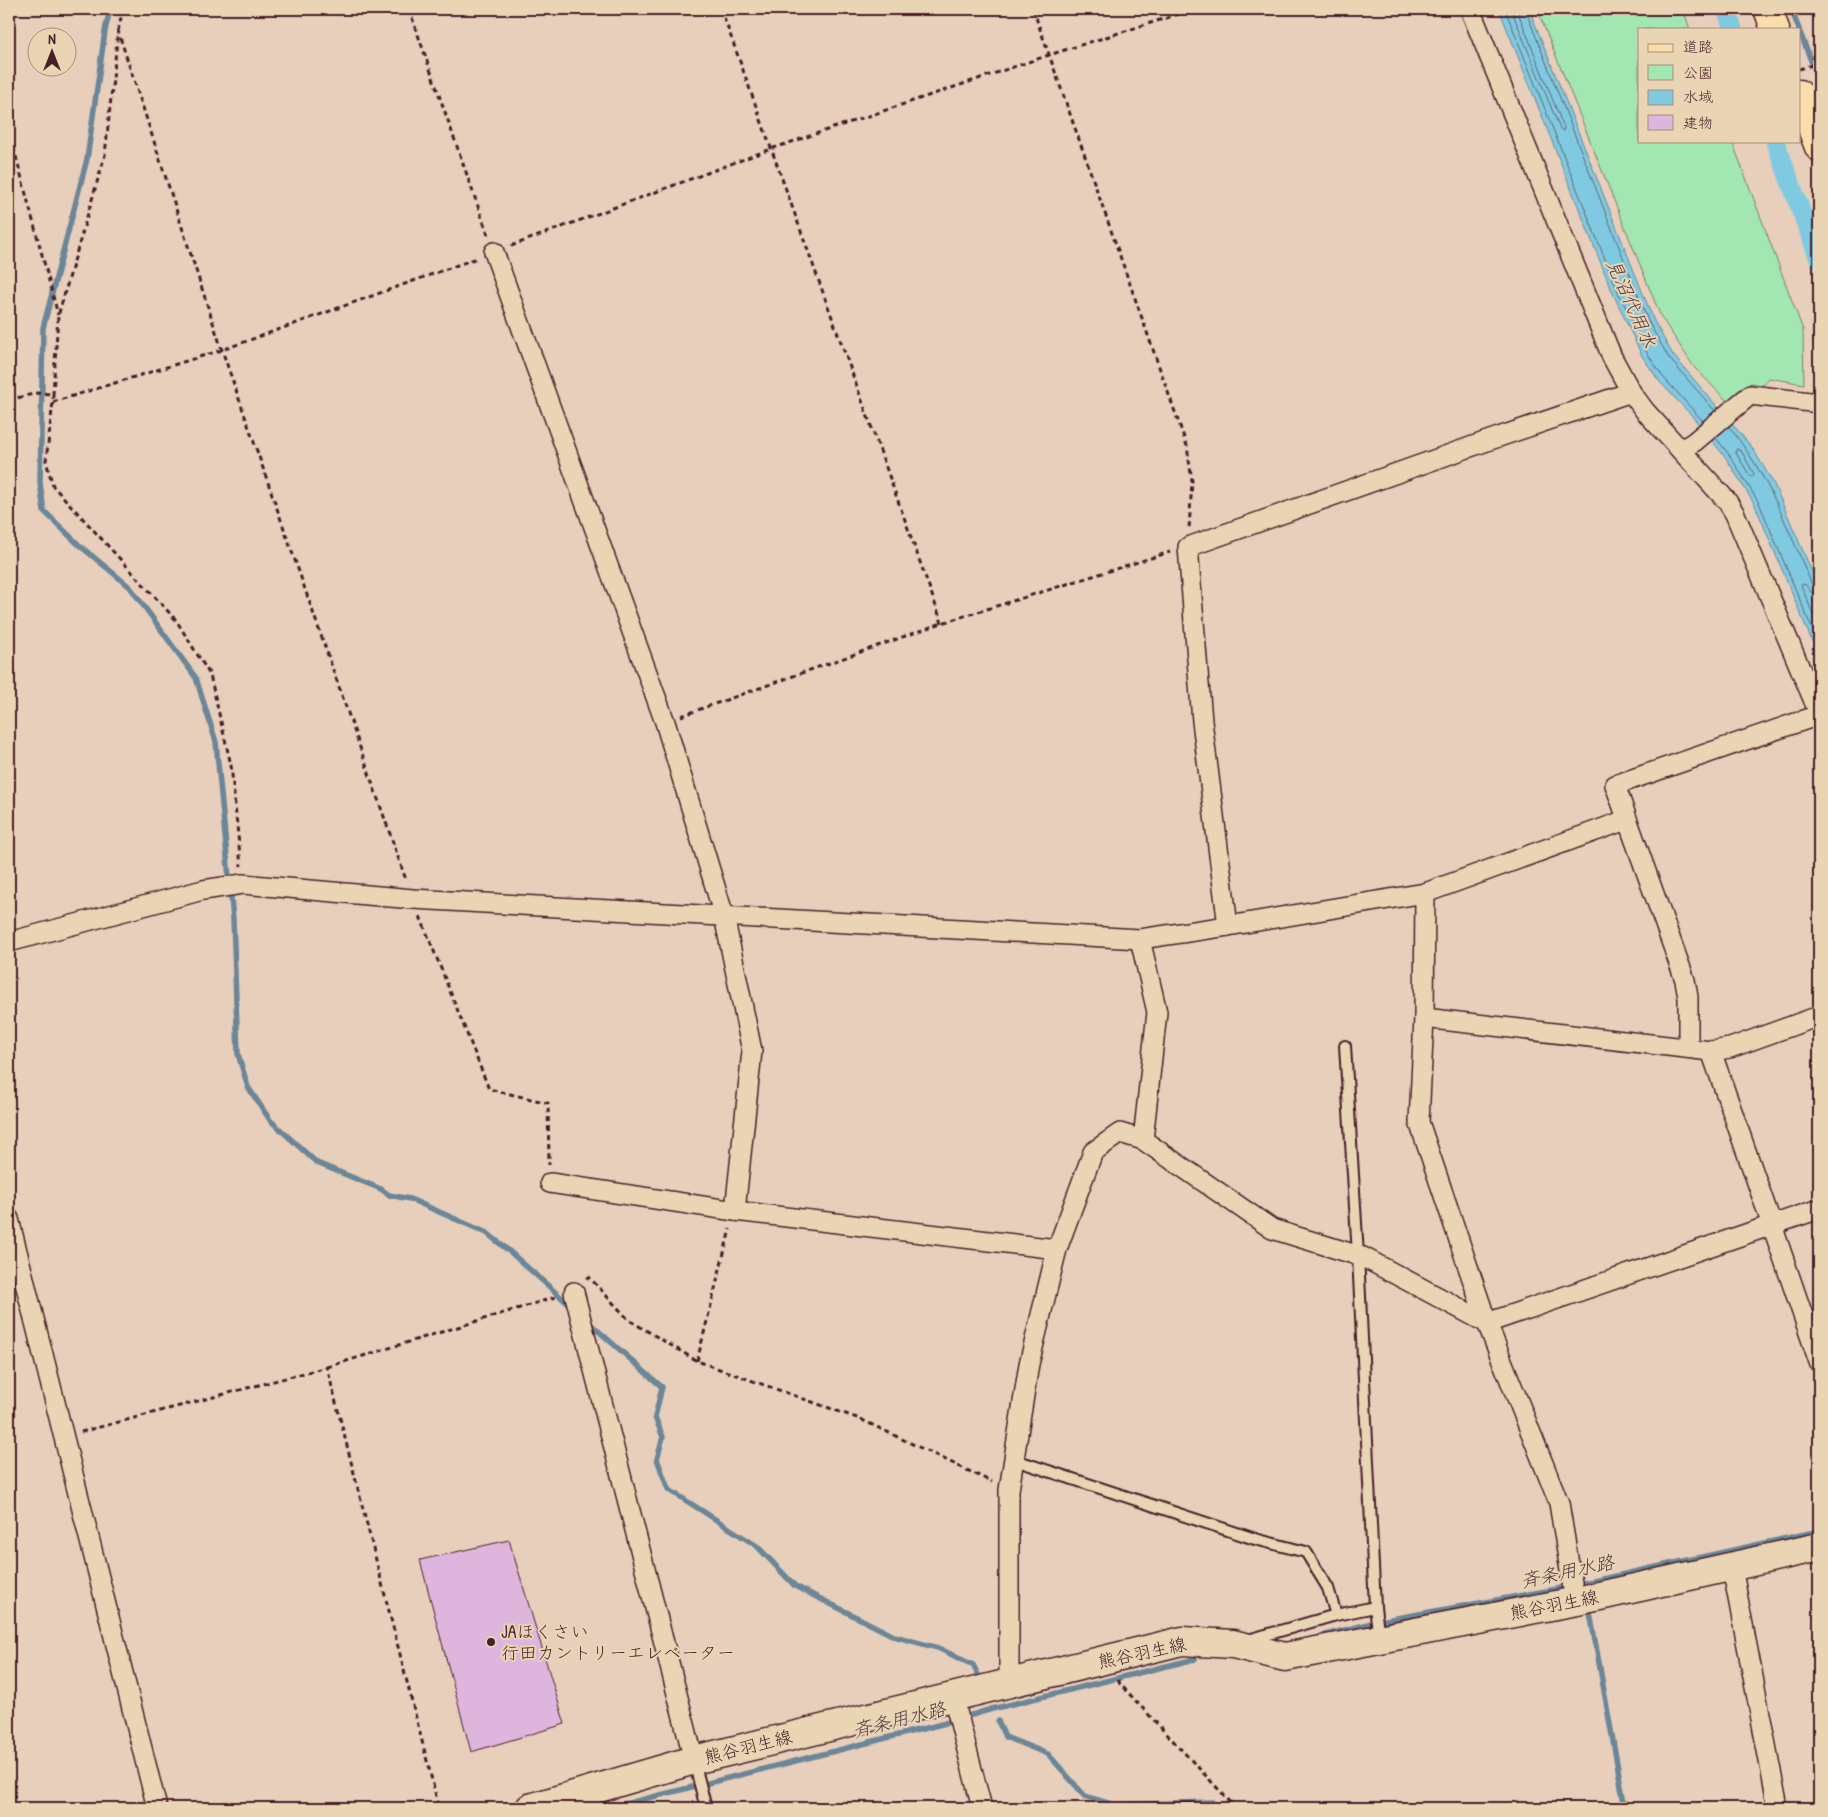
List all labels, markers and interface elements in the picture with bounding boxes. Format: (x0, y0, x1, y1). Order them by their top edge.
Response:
north arrow (28, 28, 78, 78)
legend (1638, 28, 1800, 142)
text: N (48, 29, 56, 48)
text: 道路 (1683, 36, 1713, 57)
text: 公園 (1683, 62, 1713, 83)
text: 水域 (1683, 86, 1713, 107)
text: 建物 (1683, 112, 1713, 133)
water label: 見沼代用水 (1601, 254, 1663, 352)
water label: 斉条用水路 (1518, 1548, 1617, 1594)
street label: 熊谷羽生線 (1507, 1584, 1600, 1625)
place label: JAほくさい 行田カントリーエレベーター (501, 1619, 735, 1665)
street label: 熊谷羽生線 (1095, 1631, 1189, 1674)
marker: JAほくさい 行田カントリーエレベーター (485, 1636, 497, 1648)
water label: 斉条用水路 (850, 1695, 949, 1743)
street label: 熊谷羽生線 (701, 1723, 795, 1770)

